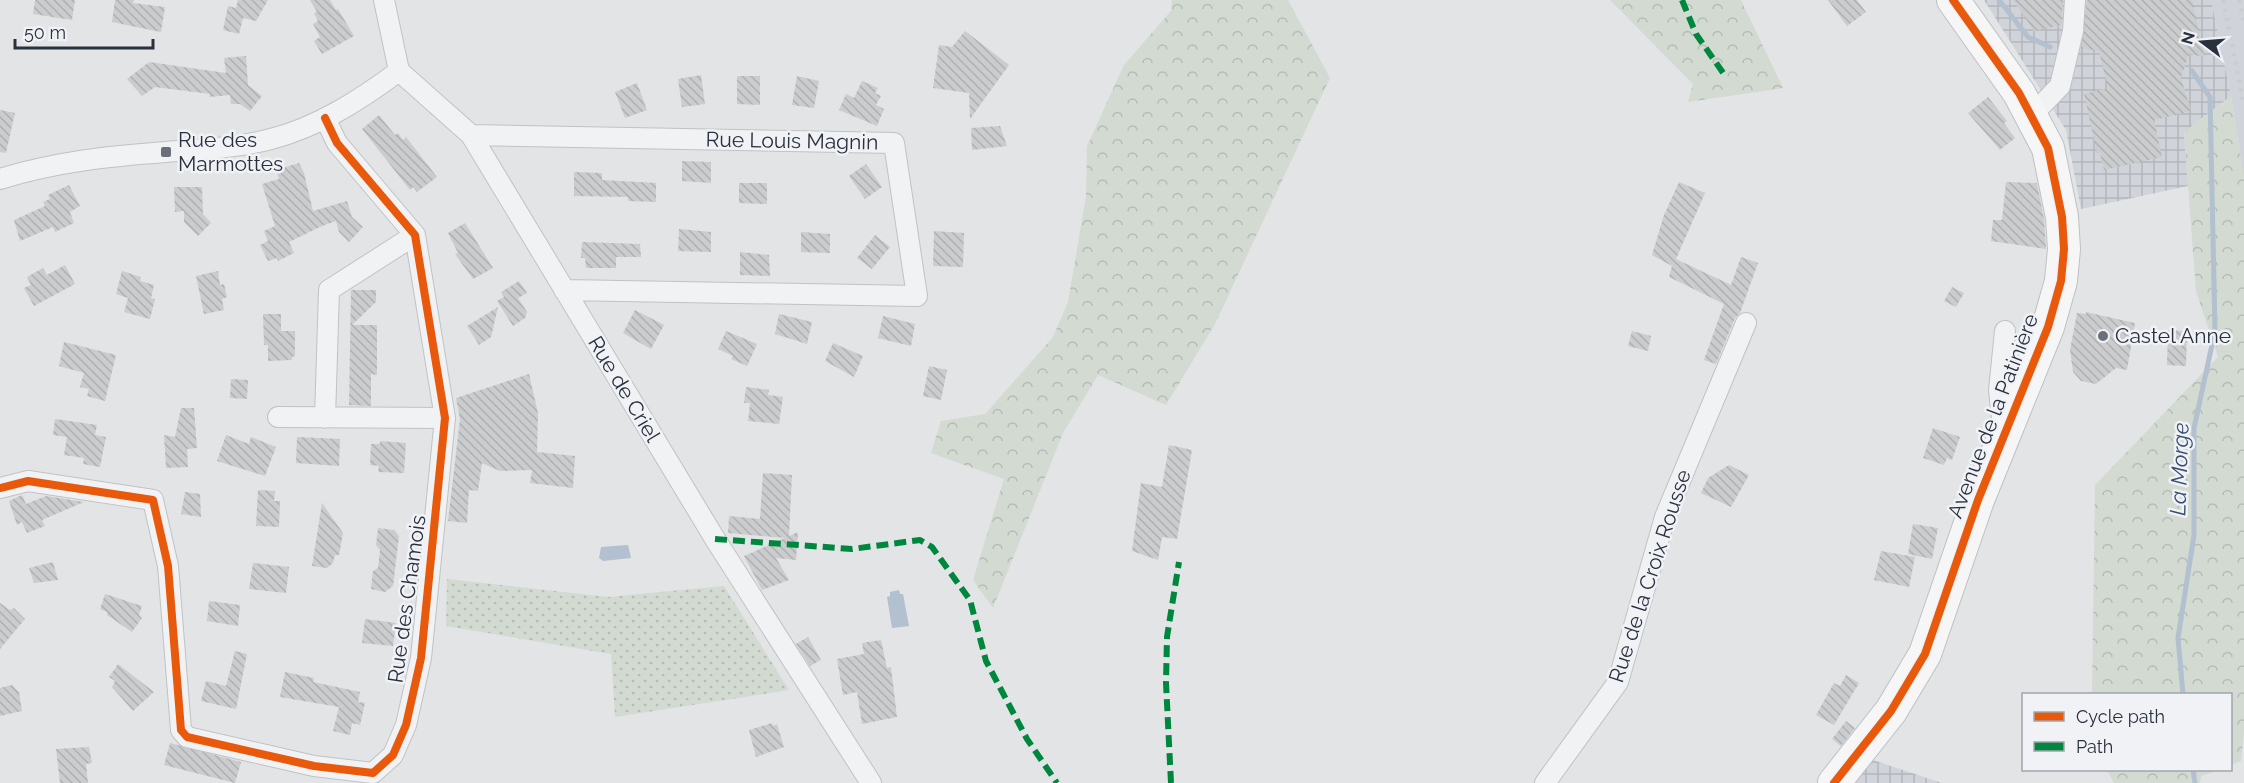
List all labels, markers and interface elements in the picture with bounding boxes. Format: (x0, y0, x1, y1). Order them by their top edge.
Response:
scale bar (15, 12, 153, 50)
north arrow (2172, 12, 2232, 72)
text: 50 m (24, 22, 66, 43)
text: N (2177, 30, 2199, 46)
street label: Rue Louis Magnin (706, 126, 878, 155)
place label: Rue des Marmottes (178, 127, 283, 176)
marker: Rue des Marmottes (159, 145, 173, 159)
street label: Avenue de la Patinière (1942, 310, 2043, 521)
place label: Castel Anne (2115, 323, 2231, 348)
marker: Castel Anne (2096, 329, 2110, 343)
street label: Rue de Criel (583, 331, 666, 446)
water label: La Morge (2164, 422, 2194, 516)
street label: Rue de la Croix Rousse (1603, 466, 1696, 685)
street label: Rue des Chamois (382, 513, 431, 684)
legend (2022, 693, 2232, 771)
text: Cycle path (2076, 706, 2165, 727)
text: Path (2076, 736, 2113, 757)

